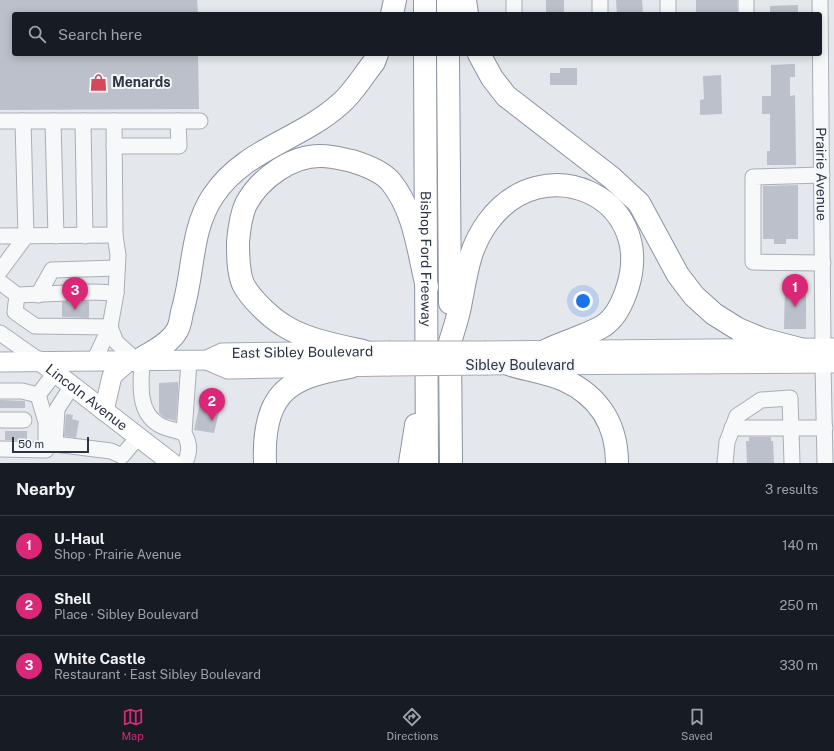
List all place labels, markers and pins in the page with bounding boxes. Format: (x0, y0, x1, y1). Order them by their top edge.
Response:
shop icon: Menards (89, 72, 109, 92)
place label: Menards (112, 74, 171, 90)
pin: 1 (782, 274, 808, 307)
pin: 3 (62, 277, 88, 310)
pin: 2 (199, 388, 225, 421)

